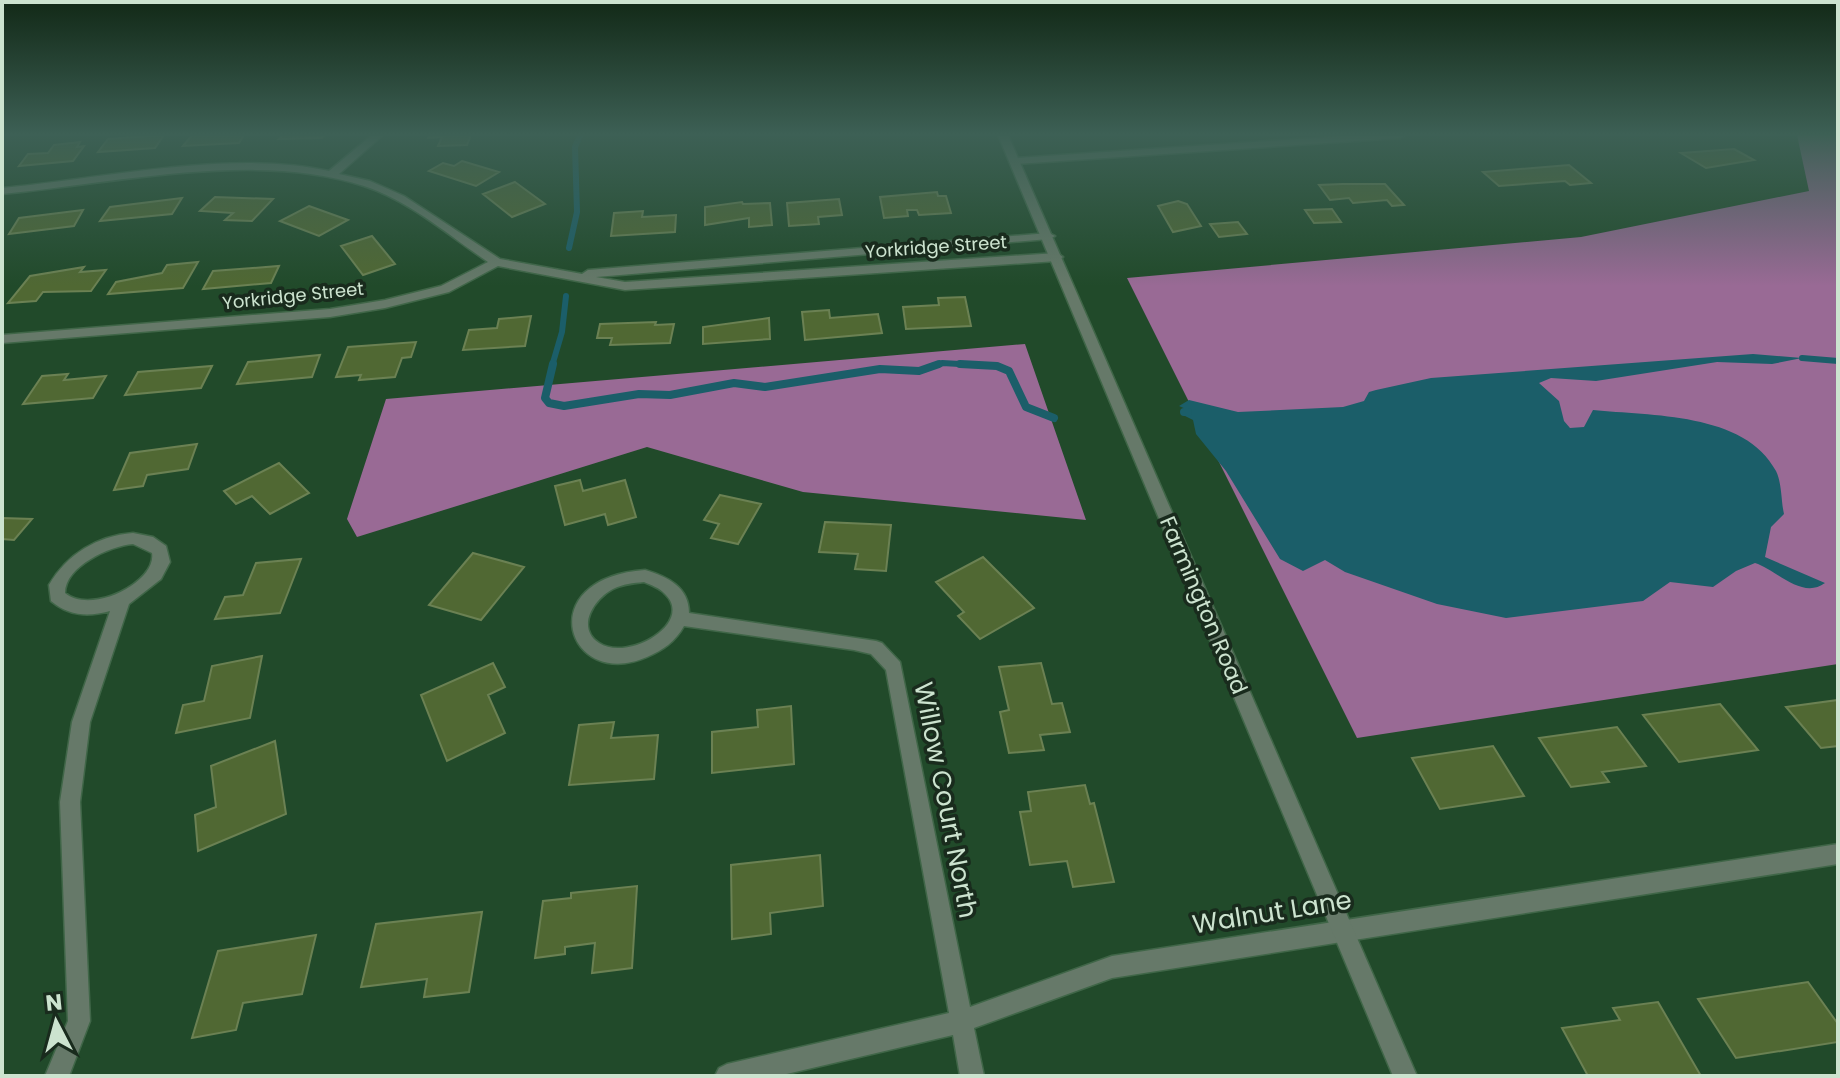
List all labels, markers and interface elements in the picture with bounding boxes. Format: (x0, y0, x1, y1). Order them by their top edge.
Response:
street label: Yorkridge Street (864, 229, 1008, 264)
street label: Yorkridge Street (221, 276, 365, 315)
street label: Farmington Road (1152, 511, 1255, 699)
street label: Willow Court North (905, 679, 987, 921)
street label: Walnut Lane (1190, 882, 1354, 942)
north arrow (16, 982, 96, 1062)
text: N (44, 986, 64, 1019)

